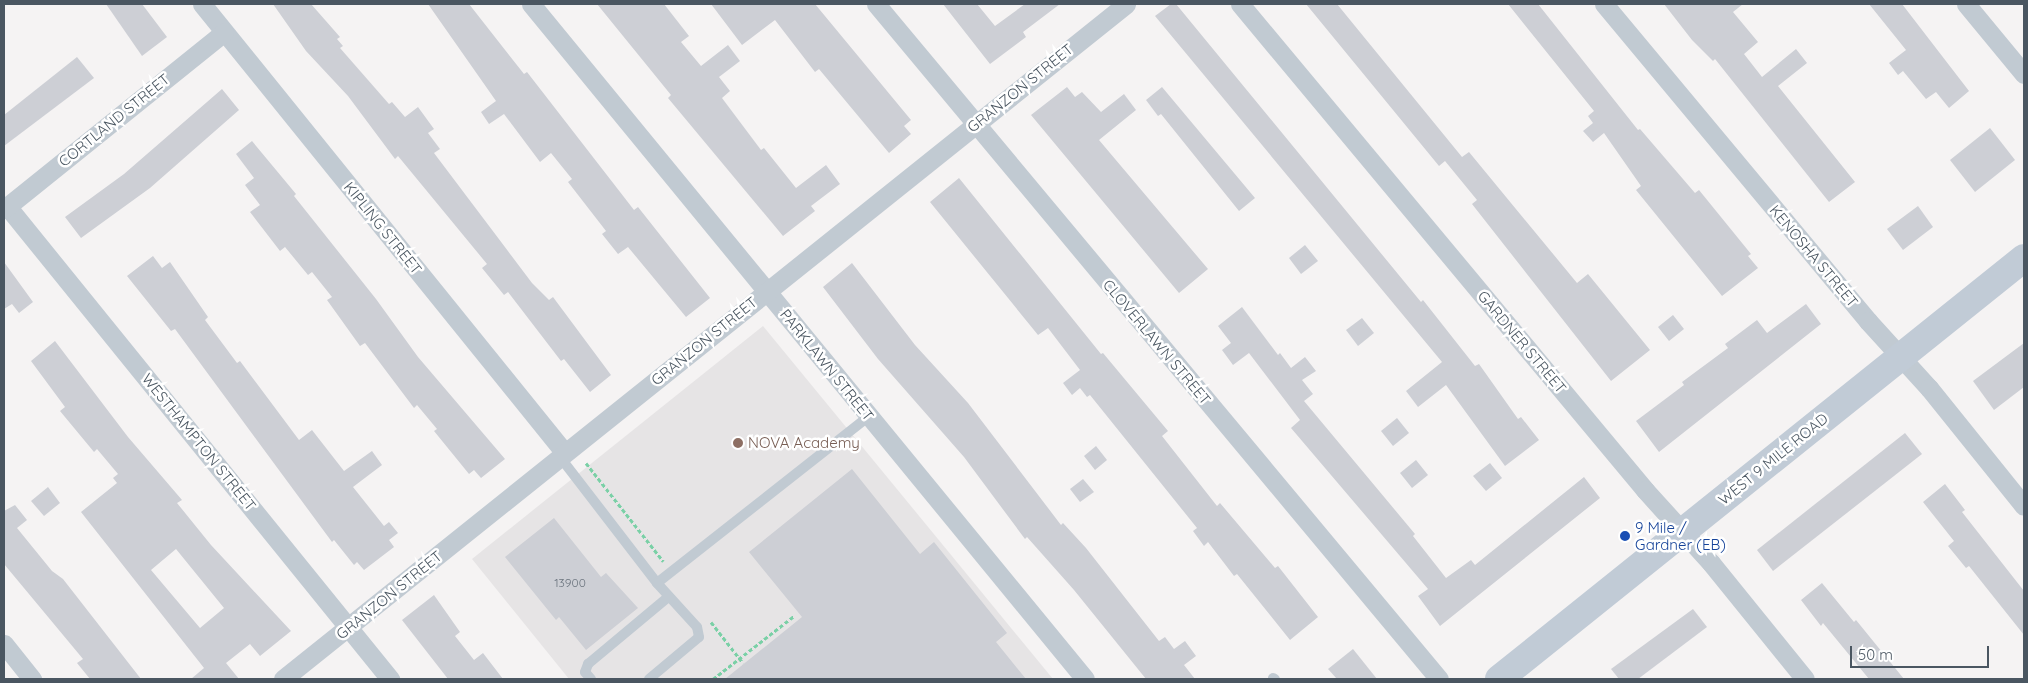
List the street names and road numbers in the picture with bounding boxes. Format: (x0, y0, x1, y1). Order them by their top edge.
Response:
street label: GRANZON STREET (963, 40, 1077, 136)
street label: CORTLAND STREET (55, 70, 173, 170)
street label: KIPLING STREET (340, 178, 426, 278)
street label: KENOSHA STREET (1766, 201, 1862, 311)
street label: CLOVERLAWN STREET (1099, 276, 1215, 408)
street label: GARDNER STREET (1474, 287, 1570, 397)
street label: GRANZON STREET (647, 293, 761, 389)
street label: PARKLAWN STREET (776, 305, 878, 425)
street label: WESTHAMPTON STREET (138, 370, 260, 514)
street label: WEST 9 MILE ROAD (1715, 409, 1831, 509)
street label: GRANZON STREET (332, 547, 446, 643)

